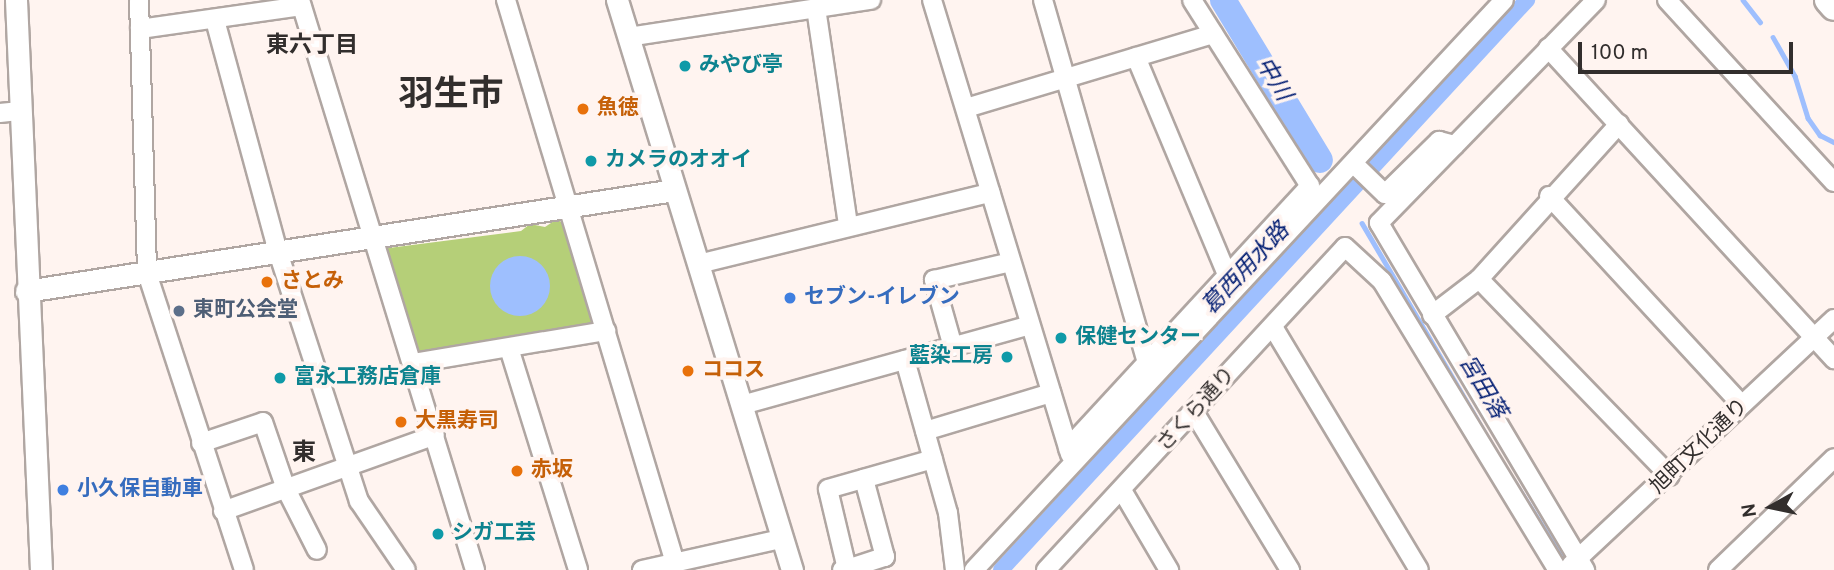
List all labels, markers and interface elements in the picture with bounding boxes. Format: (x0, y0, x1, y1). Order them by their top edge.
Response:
scale bar (1582, 28, 1797, 72)
district label: 東六丁目 (266, 33, 358, 61)
text: 100 m (1591, 40, 1648, 67)
place label: みやび亭 (699, 53, 783, 79)
water label: 中川 (1248, 53, 1296, 107)
marker: みやび亭 (677, 58, 693, 74)
district label: 羽生市 (399, 75, 503, 117)
place label: 魚徳 (597, 96, 639, 122)
marker: 魚徳 (575, 101, 591, 117)
place label: カメラのオオイ (605, 148, 752, 174)
marker: カメラのオオイ (583, 153, 599, 169)
water label: 葛西用水路 (1198, 219, 1296, 321)
place label: さとみ (281, 269, 344, 295)
marker: さとみ (259, 274, 275, 290)
place label: セブン-イレブン (804, 285, 960, 311)
marker: セブン-イレブン (782, 290, 798, 306)
place label: 東町公会堂 (193, 298, 298, 324)
marker: 東町公会堂 (171, 303, 187, 319)
place label: 保健センター (1075, 325, 1201, 351)
marker: 保健センター (1053, 330, 1069, 346)
place label: 藍染工房 (909, 344, 993, 370)
marker: 藍染工房 (999, 349, 1015, 365)
water label: 宮田落 (1451, 351, 1511, 425)
place label: ココス (702, 358, 765, 384)
marker: ココス (680, 363, 696, 379)
street label: さくら通り (1153, 363, 1241, 457)
place label: 富永工務店倉庫 (294, 365, 441, 391)
marker: 富永工務店倉庫 (272, 370, 288, 386)
street label: 旭町文化通り (1646, 394, 1754, 500)
place label: 大黒寿司 (415, 409, 499, 435)
marker: 大黒寿司 (393, 414, 409, 430)
district label: 東 (292, 441, 316, 469)
place label: 赤坂 (531, 458, 573, 484)
marker: 赤坂 (509, 463, 525, 479)
north arrow (1736, 472, 1806, 542)
place label: 小久保自動車 (77, 477, 203, 503)
marker: 小久保自動車 (55, 482, 71, 498)
text: N (1737, 502, 1763, 519)
place label: シガ工芸 (452, 521, 536, 547)
marker: シガ工芸 (430, 526, 446, 542)

